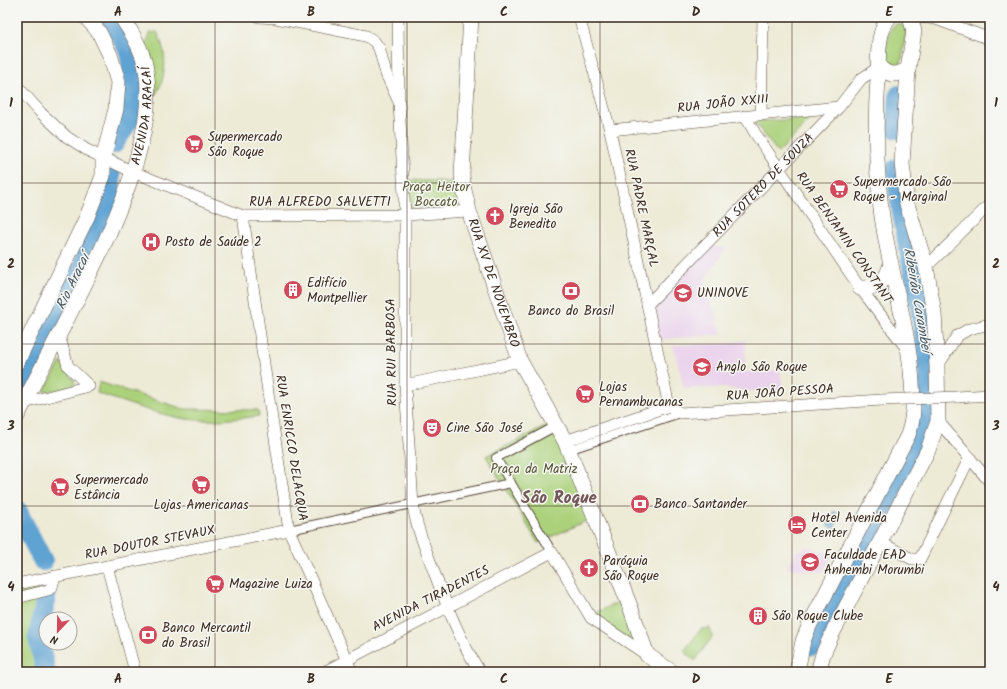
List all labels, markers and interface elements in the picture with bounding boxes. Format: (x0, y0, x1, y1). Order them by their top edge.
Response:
text: A (114, 2, 122, 23)
text: B (307, 2, 315, 23)
text: C (500, 2, 508, 23)
text: D (692, 2, 701, 23)
text: E (885, 2, 893, 23)
street label: AVENIDA ARACAÍ (125, 62, 158, 168)
street label: RUA JOÃO XXIII (676, 89, 770, 119)
text: 1 (9, 93, 13, 114)
text: 1 (994, 93, 998, 114)
place label: Supermercado São Roque (208, 127, 282, 163)
street label: RUA SOTERO DE SOUZA (707, 128, 819, 242)
supermarket icon: Supermercado São Roque (183, 133, 205, 155)
street label: RUA PADRE MARÇAL (618, 147, 664, 269)
street label: RUA BENJAMIN CONSTANT (790, 167, 898, 309)
place label: Supermercado São Roque - Marginal (853, 172, 952, 208)
park label: Praça Heitor Boccato (402, 177, 470, 213)
supermarket icon: Supermercado São Roque - Marginal (828, 178, 850, 200)
street label: RUA ALFREDO SALVETTI (249, 192, 391, 213)
place label: Igreja São Benedito (509, 199, 563, 235)
church icon: Igreja São Benedito (484, 205, 506, 227)
street label: RUA XV DE NOVEMBRO (462, 215, 525, 350)
hospital icon: Posto de Saúde 2 (140, 231, 162, 253)
place label: Posto de Saúde 2 (165, 232, 262, 253)
water label: Rio Aracaí (50, 246, 98, 313)
water label: Ribeirão Carambeí (897, 246, 938, 359)
text: 2 (7, 254, 15, 275)
text: 2 (992, 254, 1000, 275)
place label: Edifício Montpellier (307, 273, 367, 309)
building icon: Edifício Montpellier (282, 279, 304, 301)
bank icon: Banco do Brasil (560, 280, 582, 302)
school or university icon: UNINOVE (672, 282, 694, 304)
place label: UNINOVE (697, 283, 749, 304)
street label: RUA RUI BARBOSA (381, 298, 403, 406)
place label: Banco do Brasil (528, 301, 614, 322)
school or university icon: Anglo São Roque (691, 356, 713, 378)
place label: Anglo São Roque (716, 357, 807, 378)
street label: RUA ENRICCO DELACQUA (269, 373, 313, 523)
place label: Lojas Pernambucanas (599, 377, 684, 413)
street label: RUA JOÃO PESSOA (725, 379, 835, 407)
supermarket icon: Lojas Pernambucanas (574, 383, 596, 405)
text: 3 (6, 416, 15, 437)
text: 3 (991, 416, 1000, 437)
theatre icon: Cine São José (421, 417, 443, 439)
place label: Cine São José (446, 418, 524, 439)
park label: Praça da Matriz (491, 459, 578, 480)
place label: Supermercado Estância (74, 470, 148, 506)
supermarket icon: Lojas Americanas (190, 474, 212, 496)
supermarket icon: Supermercado Estância (49, 476, 71, 498)
district label: São Roque (521, 485, 598, 512)
bank icon: Banco Santander (629, 493, 651, 515)
place label: Banco Santander (654, 494, 748, 515)
place label: Lojas Americanas (153, 495, 249, 516)
place label: Hotel Avenida Center (811, 508, 887, 544)
hotel icon: Hotel Avenida Center (786, 514, 808, 536)
street label: RUA DOUTOR STEVAUX (83, 520, 218, 566)
place label: Faculdade EAD Anhembi Morumbi (824, 545, 925, 581)
place label: Paróquia São Roque (603, 551, 659, 587)
school or university icon: Faculdade EAD Anhembi Morumbi (799, 551, 821, 573)
church icon: Paróquia São Roque (578, 557, 600, 579)
street label: AVENIDA TIRADENTES (369, 560, 494, 638)
supermarket icon: Magazine Luiza (204, 573, 226, 595)
place label: Magazine Luiza (229, 574, 313, 595)
text: 4 (7, 577, 15, 598)
text: 4 (992, 577, 1000, 598)
building icon: São Roque Clube (747, 605, 769, 627)
place label: São Roque Clube (772, 606, 863, 627)
north arrow (38, 611, 78, 651)
place label: Banco Mercantil do Brasil (162, 618, 251, 654)
bank icon: Banco Mercantil do Brasil (137, 624, 159, 646)
text: N (48, 630, 61, 649)
text: A (114, 669, 122, 689)
text: B (307, 669, 315, 689)
text: C (500, 669, 508, 689)
text: D (692, 669, 701, 689)
text: E (885, 669, 893, 689)

